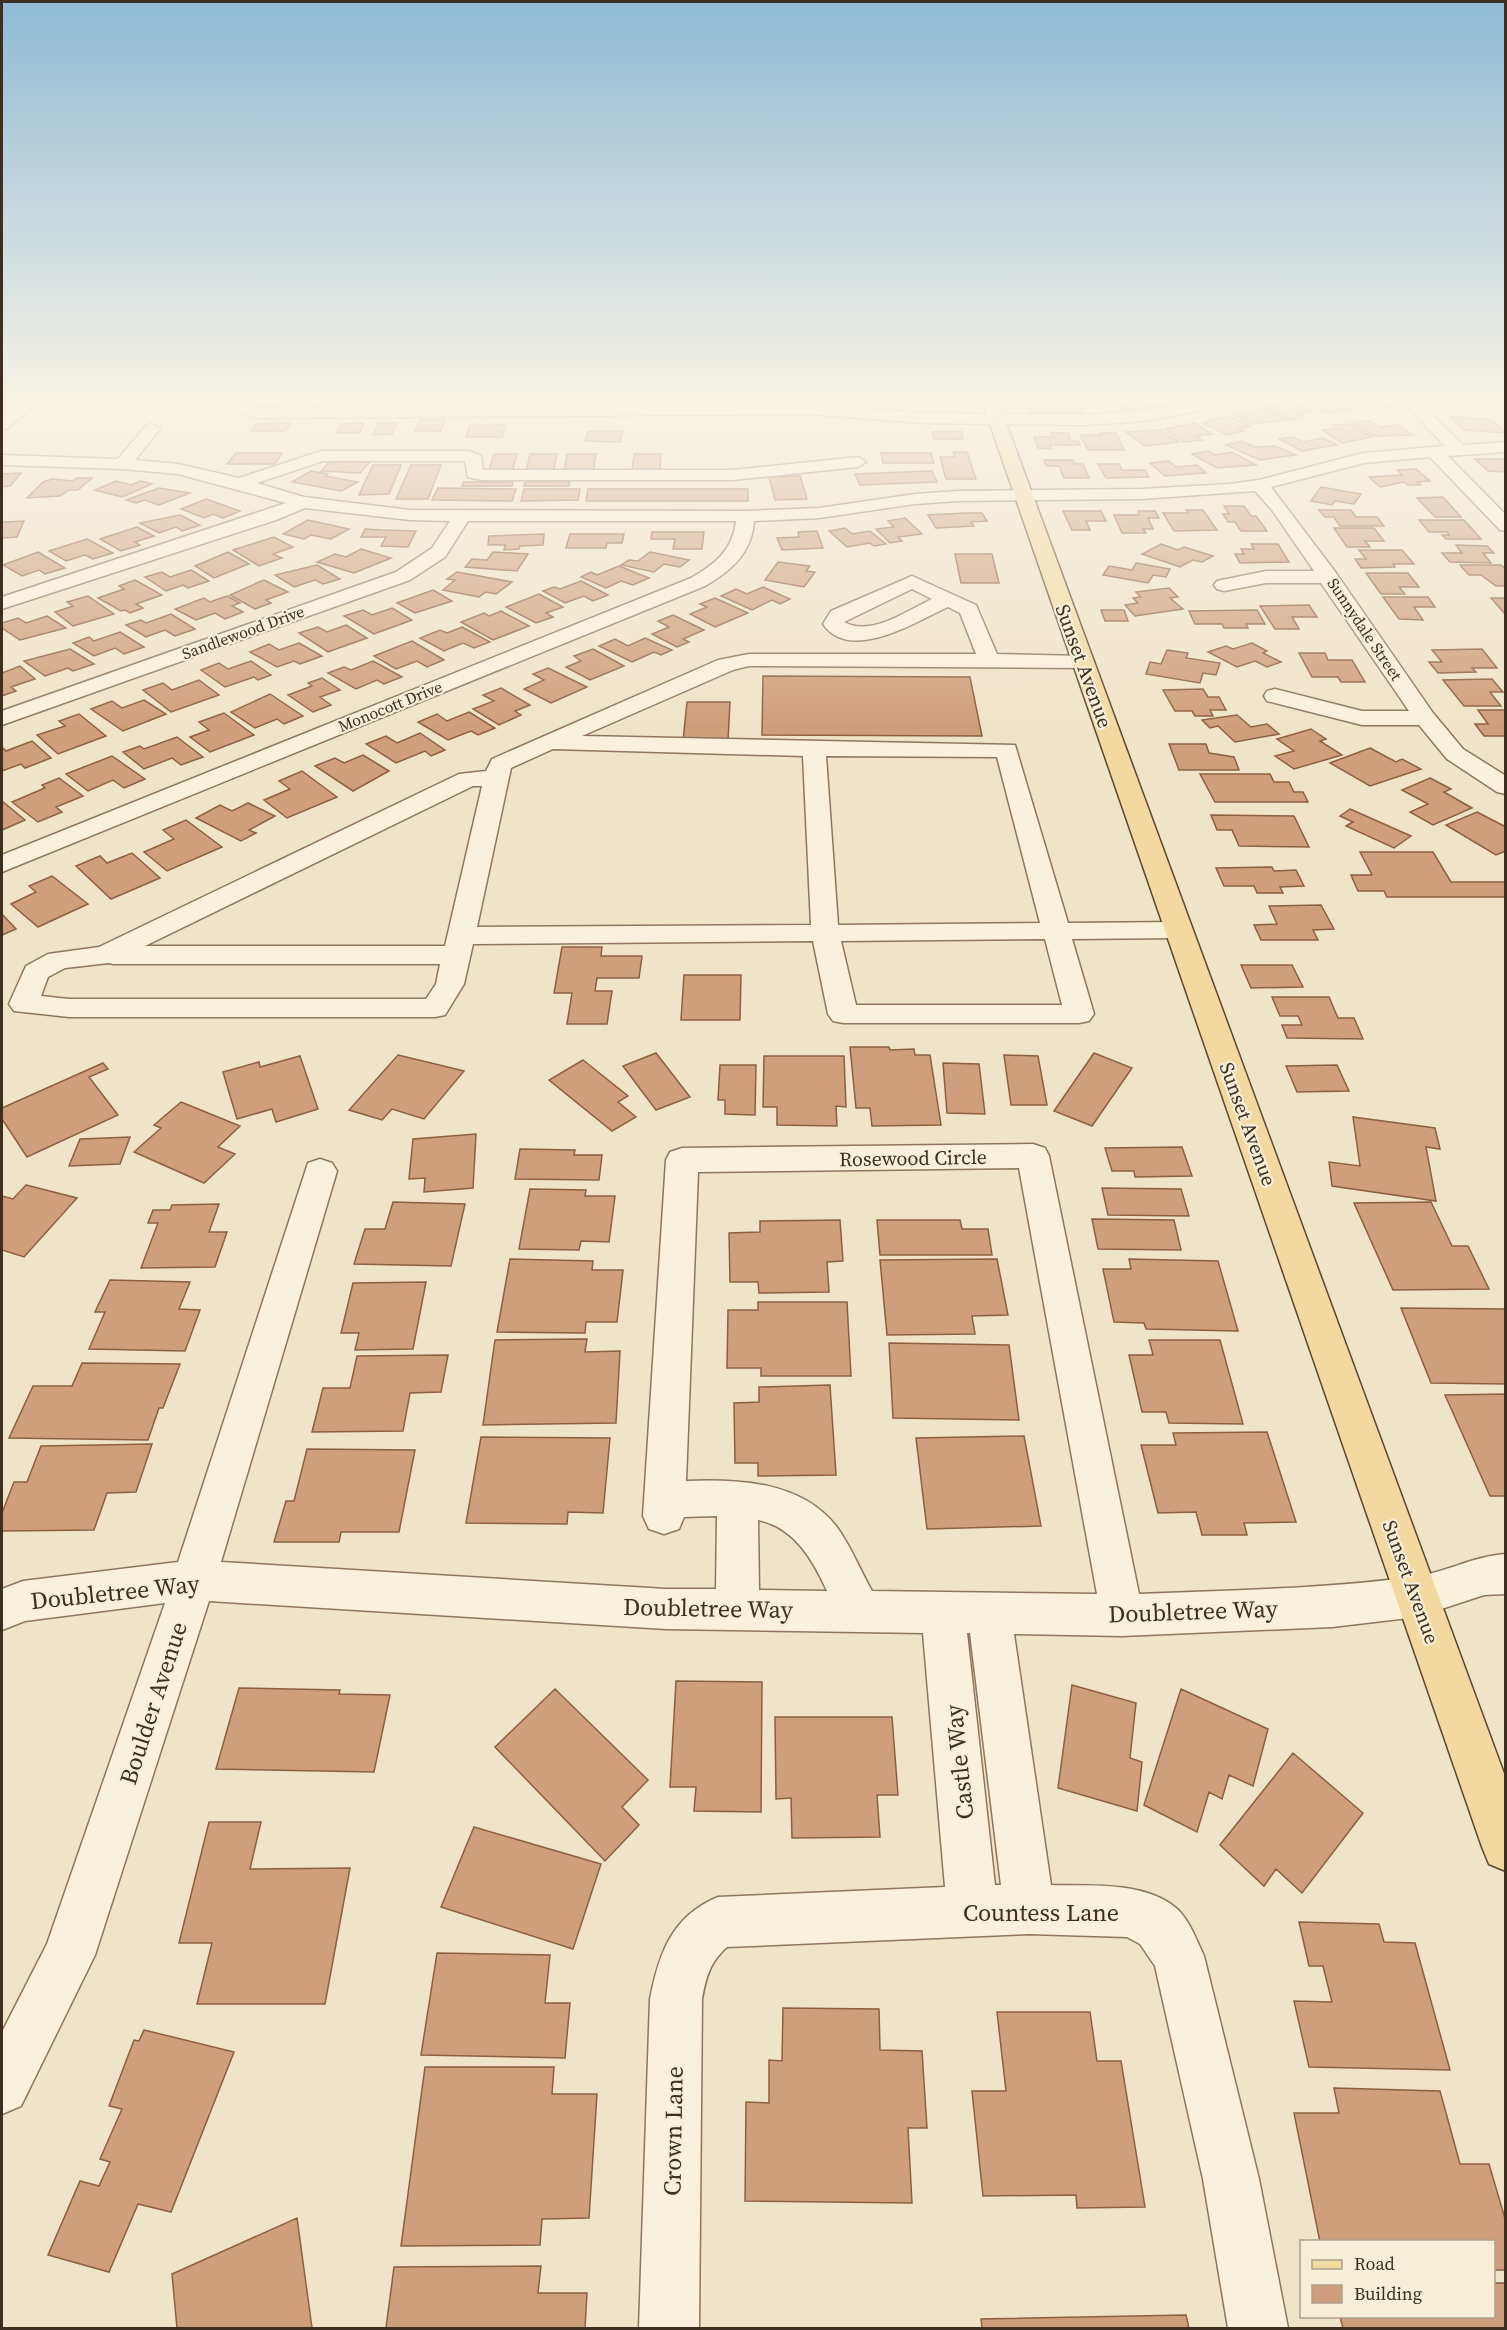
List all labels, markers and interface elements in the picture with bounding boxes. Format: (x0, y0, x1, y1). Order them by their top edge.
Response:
street label: Sunnydale Street (1323, 573, 1408, 685)
street label: Sandlewood Drive (179, 600, 307, 664)
street label: Sunset Avenue (1049, 600, 1119, 732)
street label: Monocott Drive (335, 675, 445, 737)
street label: Sunset Avenue (1213, 1058, 1283, 1190)
street label: Rosewood Circle (839, 1143, 987, 1173)
street label: Sunset Avenue (1376, 1516, 1446, 1648)
street label: Doubletree Way (29, 1567, 202, 1617)
street label: Doubletree Way (623, 1590, 794, 1626)
street label: Doubletree Way (1108, 1592, 1279, 1630)
street label: Boulder Avenue (111, 1617, 195, 1789)
street label: Castle Way (936, 1702, 981, 1821)
street label: Countess Lane (963, 1896, 1119, 1929)
street label: Crown Lane (655, 2066, 691, 2196)
legend (1300, 2240, 1495, 2318)
text: Road (1354, 2251, 1395, 2276)
text: Building (1354, 2281, 1422, 2306)

